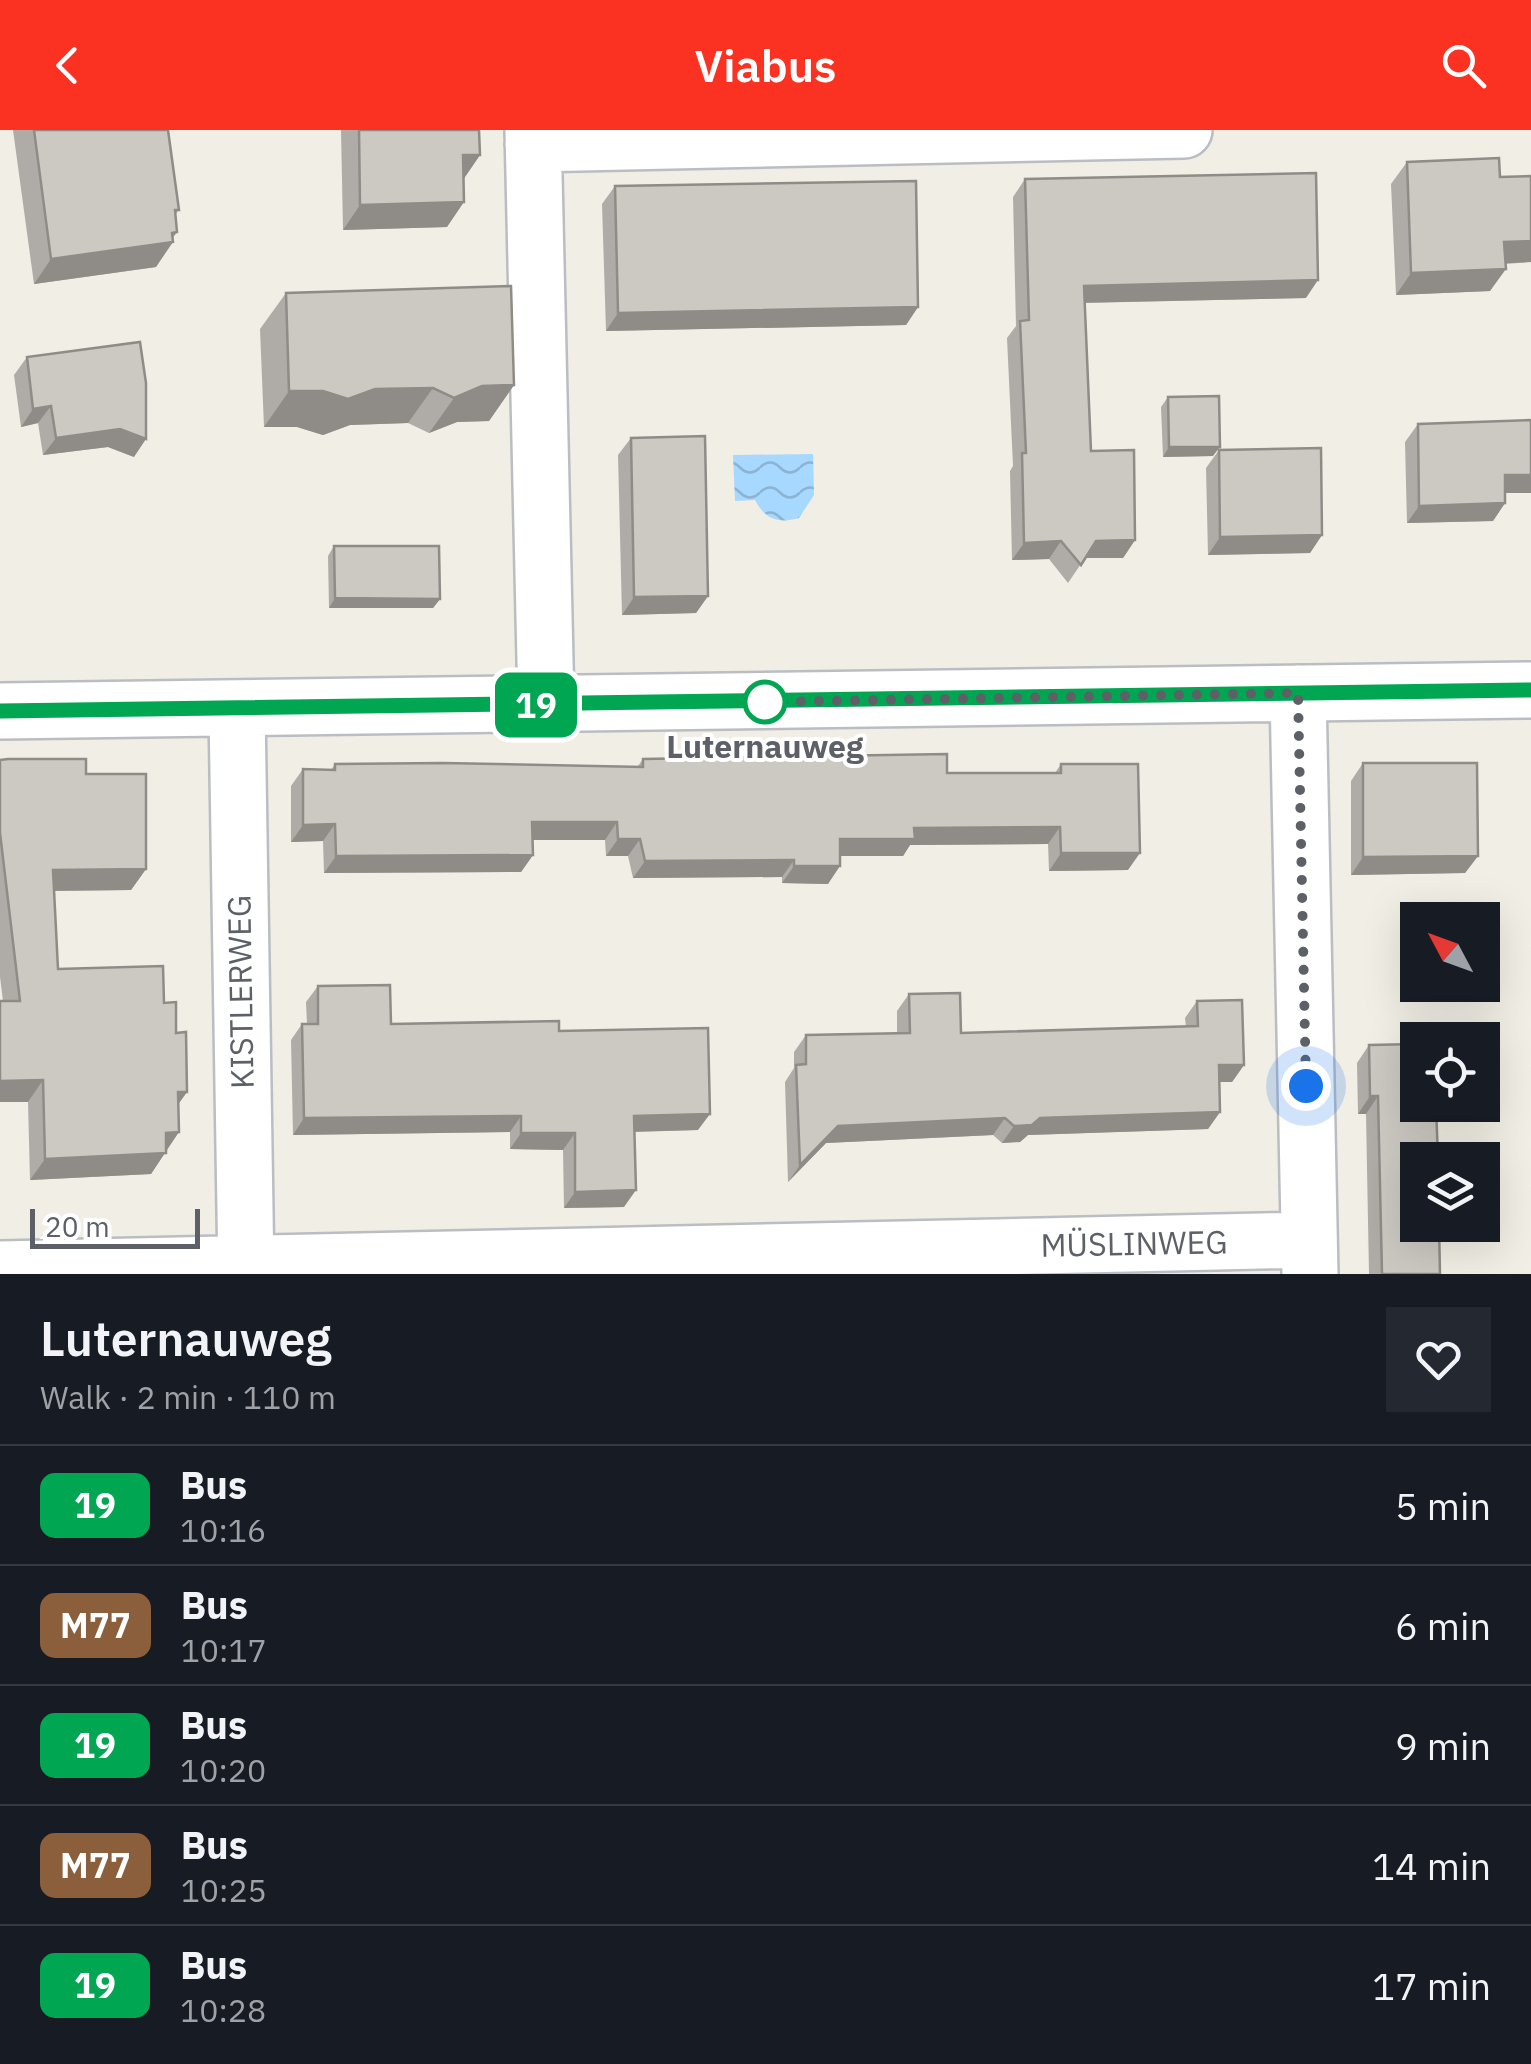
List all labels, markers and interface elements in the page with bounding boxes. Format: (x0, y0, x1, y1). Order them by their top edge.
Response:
text: Viabus (694, 36, 837, 94)
icon: back (40, 38, 95, 93)
icon: search (1436, 38, 1491, 93)
line badge: 19 (491, 672, 581, 738)
marker: Luternauweg (744, 681, 786, 723)
text: 19 (515, 682, 557, 728)
place label: Luternauweg (666, 725, 864, 767)
street label: KISTLERWEG (217, 895, 263, 1089)
north arrow (1400, 902, 1500, 1002)
map controls (1400, 902, 1500, 1242)
button: locate (1400, 1022, 1500, 1122)
your location (1281, 1061, 1331, 1111)
button: layers (1400, 1142, 1500, 1242)
scale bar (30, 1204, 200, 1248)
text: 20 m (45, 1208, 110, 1245)
street label: MÜSLINWEG (1040, 1220, 1228, 1266)
text: Luternauweg (40, 1307, 331, 1369)
button: heart (1386, 1307, 1491, 1412)
text: Walk · 2 min · 110 m (40, 1376, 336, 1418)
text: Bus (180, 1460, 247, 1509)
text: 5 min (1395, 1481, 1491, 1530)
text: 19 (74, 1482, 116, 1528)
text: 10:16 (180, 1509, 266, 1551)
text: Bus (181, 1580, 248, 1629)
text: 6 min (1395, 1601, 1491, 1650)
text: M77 (60, 1602, 131, 1648)
text: 10:17 (181, 1629, 267, 1671)
text: Bus (180, 1700, 247, 1749)
text: 9 min (1395, 1721, 1491, 1770)
text: 19 (74, 1722, 116, 1768)
text: 10:20 (180, 1749, 266, 1791)
text: Bus (181, 1820, 248, 1869)
text: 14 min (1372, 1841, 1491, 1890)
text: M77 (60, 1842, 131, 1888)
text: 10:25 (181, 1869, 267, 1911)
text: Bus (180, 1940, 247, 1989)
text: 17 min (1372, 1961, 1491, 2010)
text: 19 (74, 1962, 116, 2008)
text: 10:28 (180, 1989, 266, 2031)

